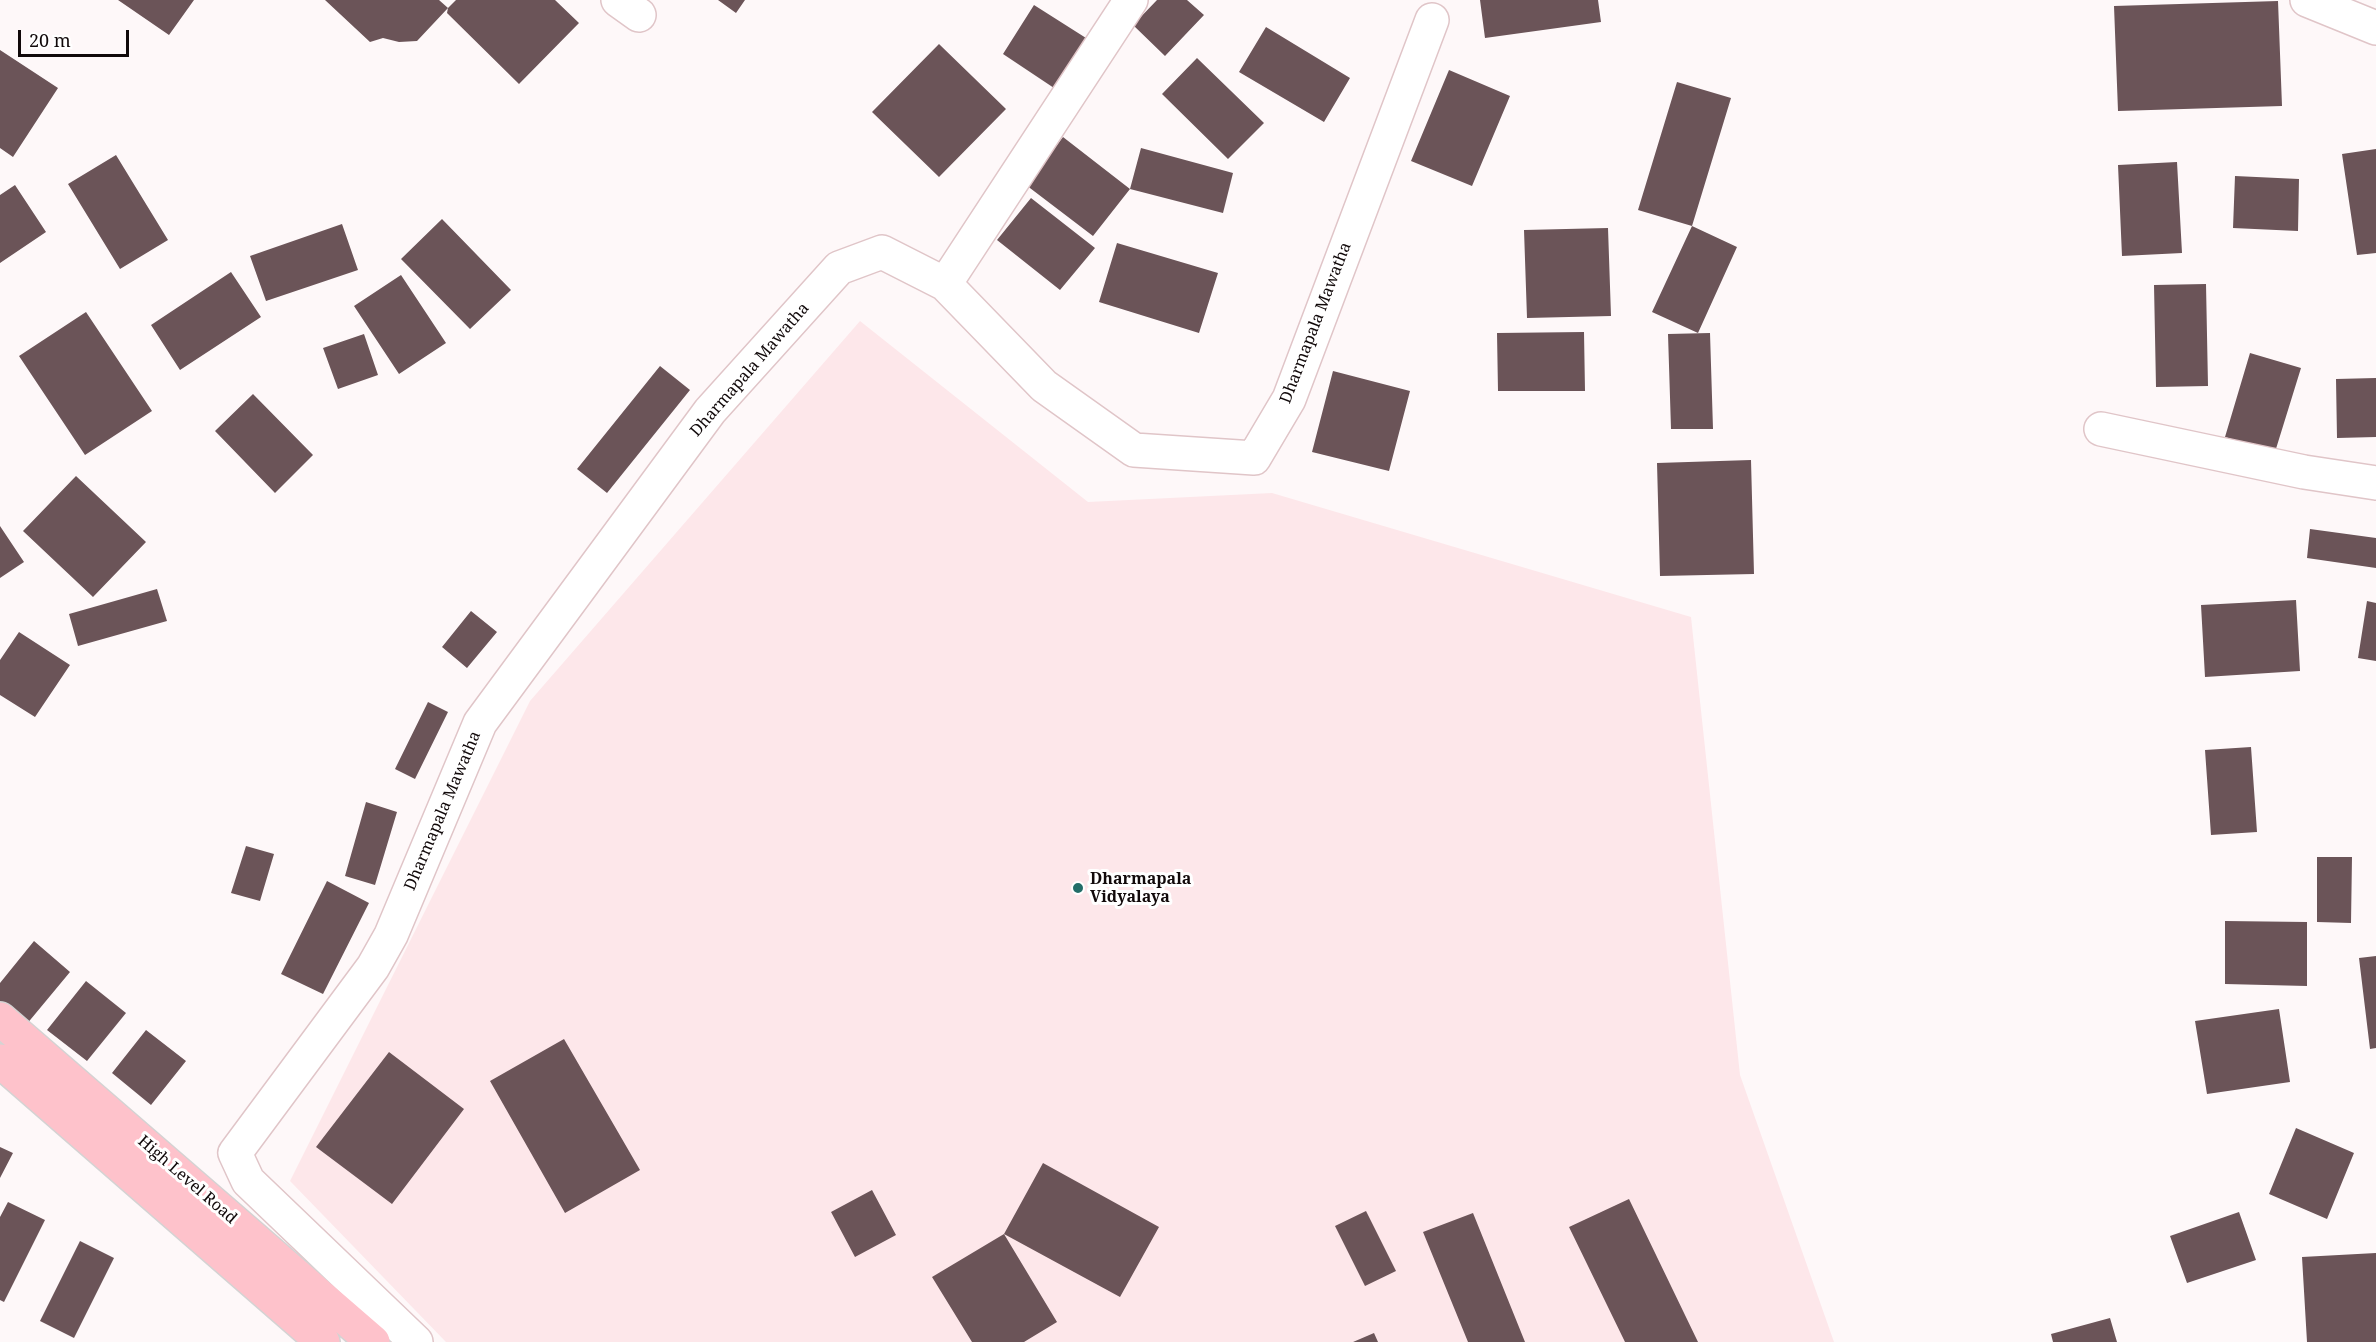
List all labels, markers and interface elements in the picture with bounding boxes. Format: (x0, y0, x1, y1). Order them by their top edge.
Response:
scale bar (21, 18, 132, 56)
text: 20 m (29, 28, 71, 52)
street label: Dharmapala Mawatha (1276, 240, 1356, 406)
street label: Dharmapala Mawatha (687, 299, 813, 441)
street label: Dharmapala Mawatha (401, 729, 485, 893)
place label: Dharmapala Vidyalaya (1090, 869, 1191, 907)
marker: Dharmapala Vidyalaya (1071, 881, 1085, 895)
street label: High Level Road (134, 1132, 240, 1228)

